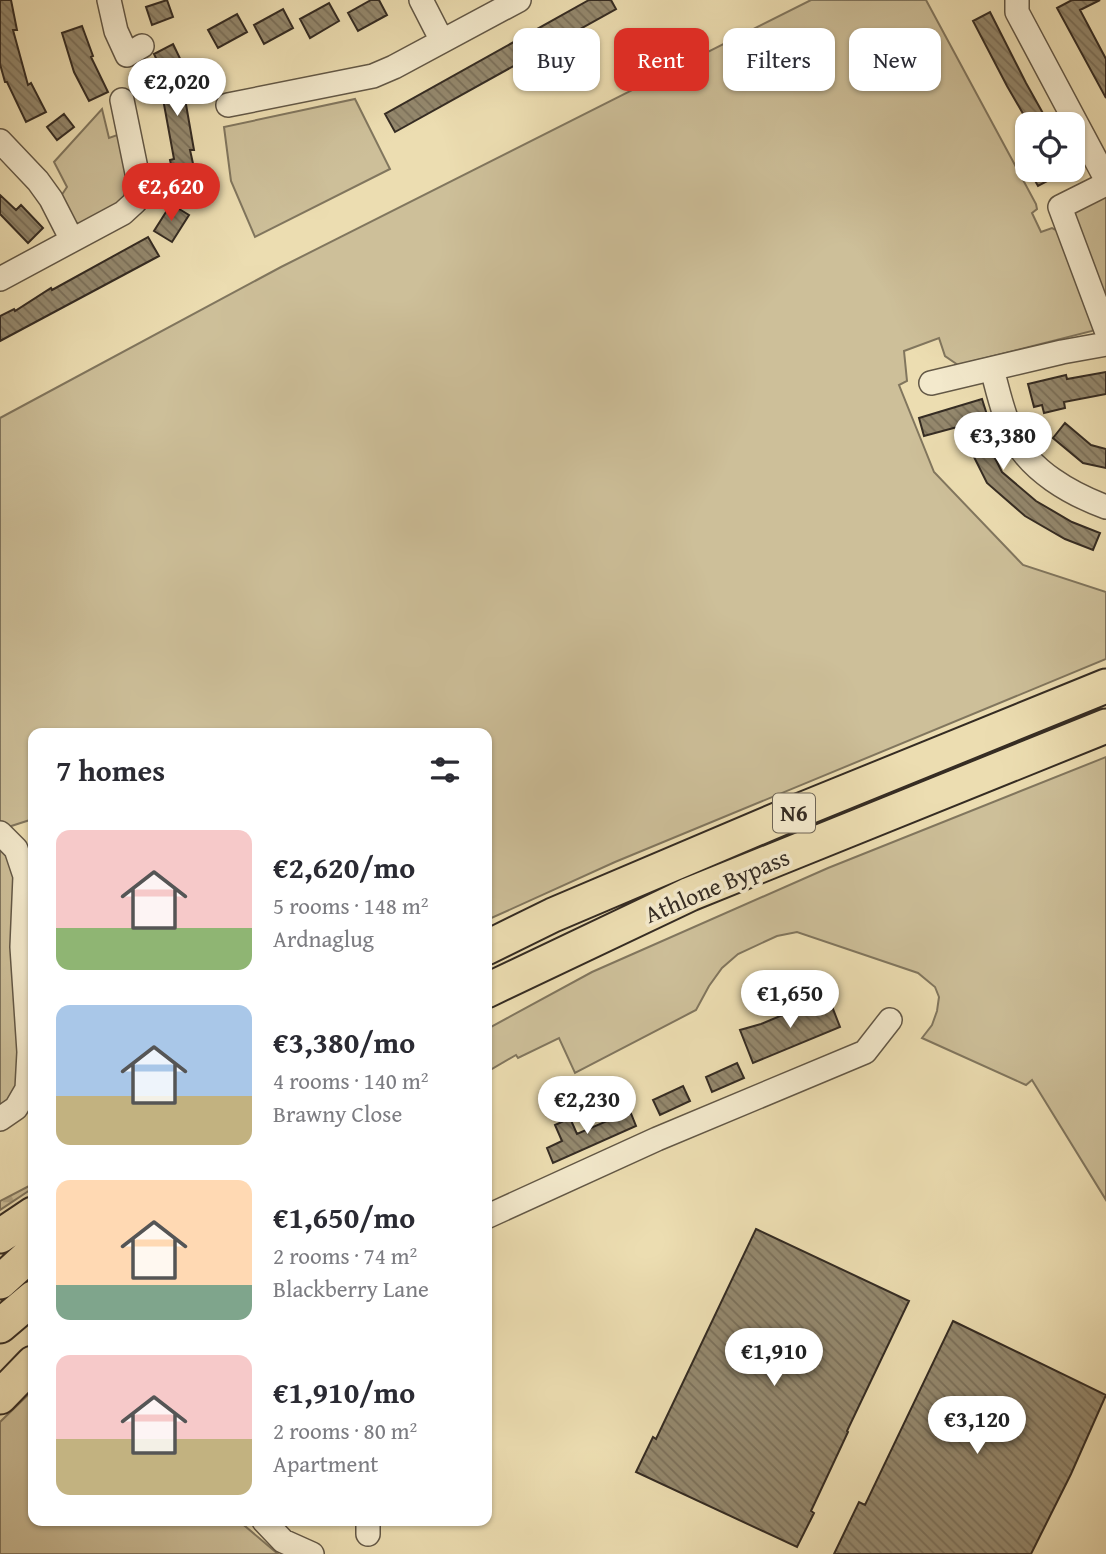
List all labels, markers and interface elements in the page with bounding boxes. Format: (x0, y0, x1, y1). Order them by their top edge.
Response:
chip: Buy (513, 28, 600, 91)
chip: Rent (614, 28, 709, 91)
chip: Filters (723, 28, 835, 91)
chip: New (849, 28, 941, 91)
pin: €2,020 (120, 58, 234, 118)
text: €2,020 (144, 64, 210, 97)
map controls (1015, 112, 1085, 182)
button: locate (1015, 112, 1085, 182)
pin: €2,620 (114, 164, 228, 223)
text: €2,620 (138, 169, 204, 202)
pin: €3,380 (946, 412, 1060, 472)
text: €3,380 (970, 418, 1036, 451)
text: 7 homes (56, 748, 165, 792)
icon: filters (426, 751, 464, 789)
road number: N6 (773, 793, 815, 832)
street label: Athlone Bypass (639, 839, 795, 932)
text: €2,620/mo (273, 845, 415, 889)
icon: home (112, 858, 196, 942)
text: 5 rooms · 148 m² (273, 889, 428, 922)
text: Ardnaglug (273, 922, 374, 955)
pin: €1,650 (733, 970, 847, 1030)
text: €1,650 (757, 976, 823, 1009)
text: €3,380/mo (273, 1020, 415, 1064)
icon: home (112, 1033, 196, 1117)
text: 4 rooms · 140 m² (273, 1064, 428, 1097)
pin: €2,230 (530, 1076, 644, 1136)
text: €2,230 (554, 1082, 620, 1115)
text: Brawny Close (273, 1097, 402, 1130)
text: €1,650/mo (273, 1195, 415, 1239)
icon: home (112, 1208, 196, 1292)
text: 2 rooms · 74 m² (273, 1239, 417, 1272)
text: Blackberry Lane (273, 1272, 429, 1305)
pin: €1,910 (717, 1328, 831, 1388)
text: €1,910 (741, 1334, 807, 1367)
text: €1,910/mo (273, 1370, 415, 1414)
icon: home (112, 1383, 196, 1467)
pin: €3,120 (920, 1396, 1034, 1456)
text: €3,120 (944, 1402, 1010, 1435)
text: 2 rooms · 80 m² (273, 1414, 417, 1447)
text: Apartment (273, 1447, 378, 1480)

